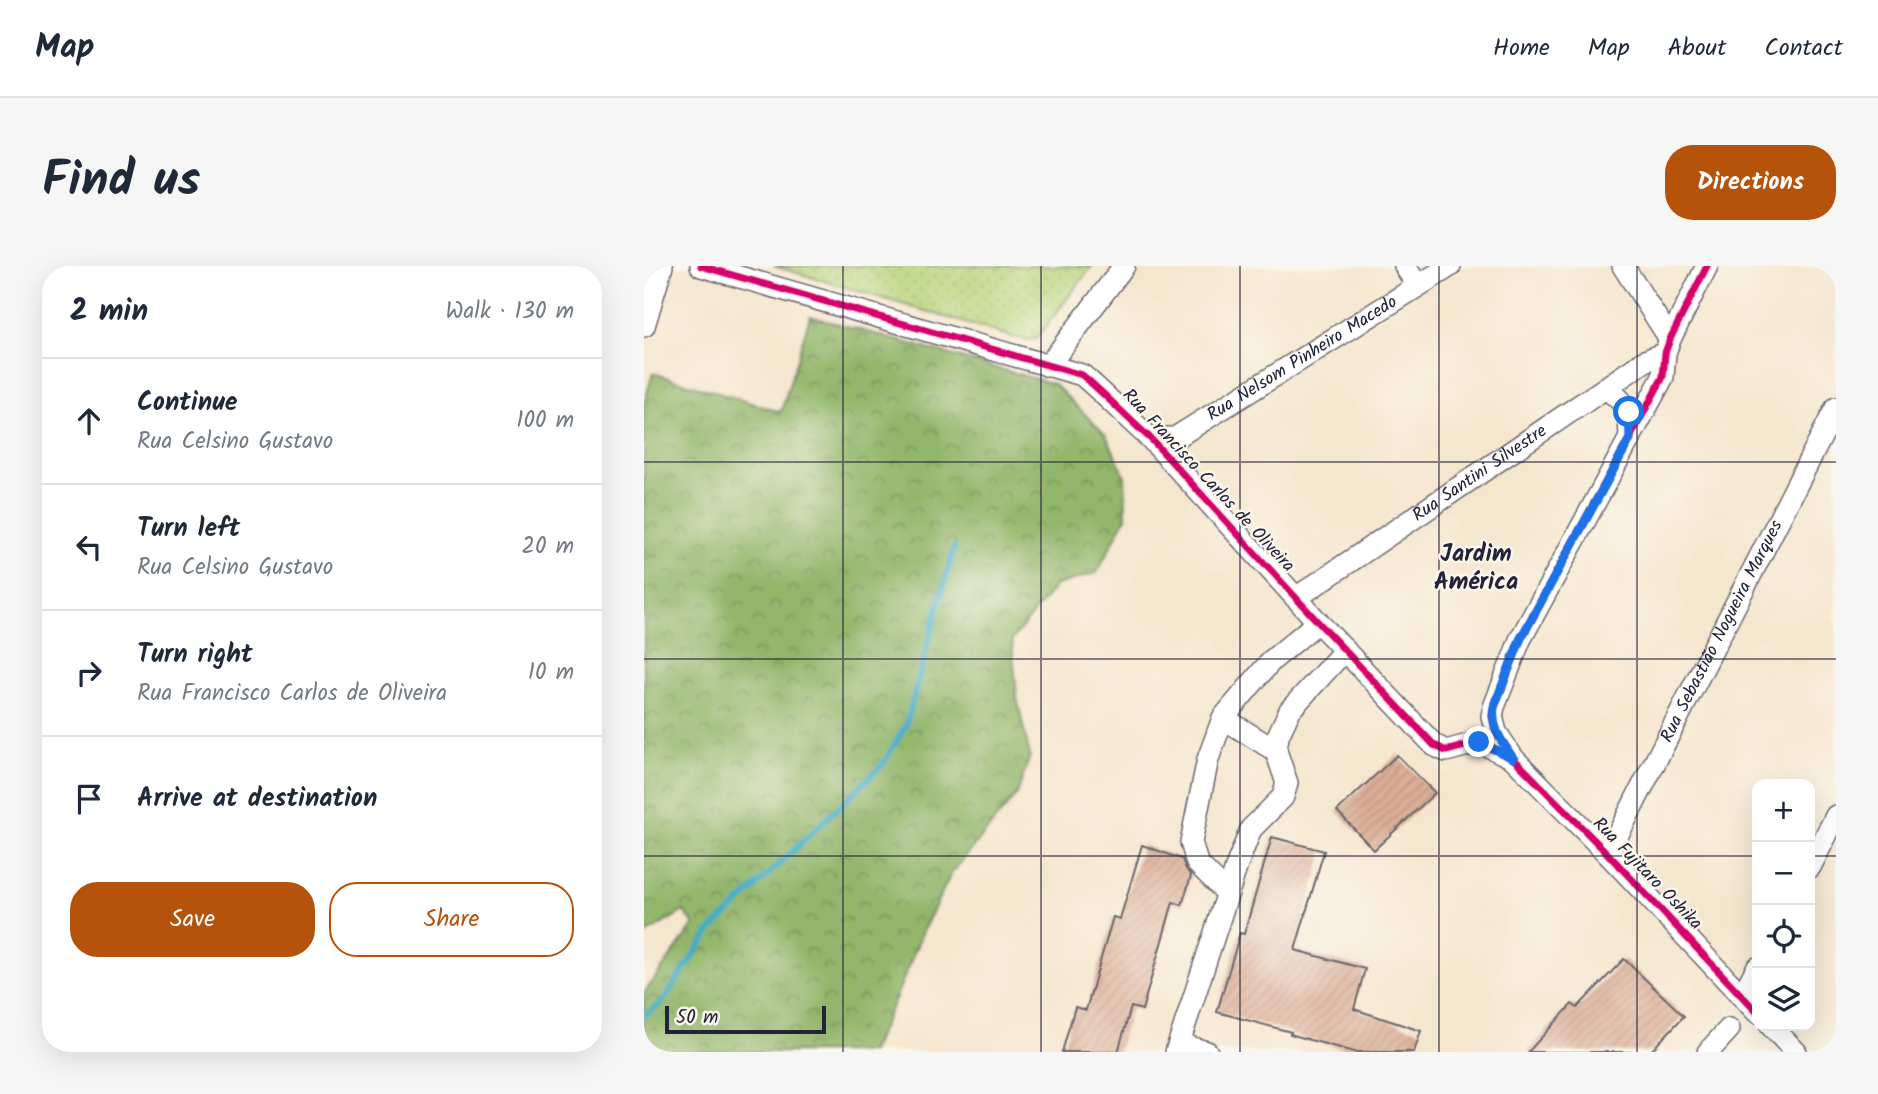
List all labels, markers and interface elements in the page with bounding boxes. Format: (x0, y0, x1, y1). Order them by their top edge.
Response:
text: Map (35, 22, 95, 75)
text: Home (1493, 29, 1550, 68)
text: Map (1588, 29, 1630, 68)
text: About (1668, 29, 1726, 68)
text: Contact (1764, 29, 1843, 68)
text: Find us (42, 143, 200, 221)
button: Directions (1665, 145, 1836, 220)
text: 2 min (70, 288, 148, 336)
street label: Rua Nelsom Pinheiro Macedo (1201, 288, 1403, 429)
text: Walk · 130 m (446, 294, 574, 330)
text: Continue (137, 382, 238, 424)
street label: Rua Francisco Carlos de Oliveira (1115, 382, 1301, 580)
route start (1613, 396, 1644, 427)
icon: ahead (70, 402, 108, 440)
text: 100 m (516, 403, 574, 439)
street label: Rua Santini Silvestre (1406, 417, 1553, 530)
text: Rua Celsino Gustavo (137, 424, 333, 460)
text: Turn left (137, 508, 240, 550)
street label: Rua Sebastião Nogueira Marques (1653, 515, 1791, 748)
icon: left (70, 528, 108, 566)
text: 20 m (522, 529, 574, 565)
district label: Jardim América (1434, 535, 1518, 602)
text: Rua Celsino Gustavo (137, 550, 333, 586)
text: Turn right (137, 634, 253, 676)
icon: right (70, 654, 108, 692)
text: 10 m (528, 655, 574, 691)
text: Rua Francisco Carlos de Oliveira (137, 676, 447, 712)
route end (1463, 726, 1494, 757)
text: Arrive at destination (137, 778, 377, 820)
map controls (1752, 779, 1815, 1031)
button: + (1752, 779, 1815, 842)
icon: arrive (70, 780, 108, 818)
street label: Rua Fujitaro Oshika (1585, 811, 1709, 937)
button: − (1752, 842, 1815, 905)
button: Save (70, 882, 315, 957)
button: Share (329, 882, 574, 957)
button: locate (1752, 905, 1815, 968)
button: layers (1752, 968, 1815, 1031)
scale bar (665, 1003, 826, 1035)
text: 50 m (676, 1003, 718, 1033)

